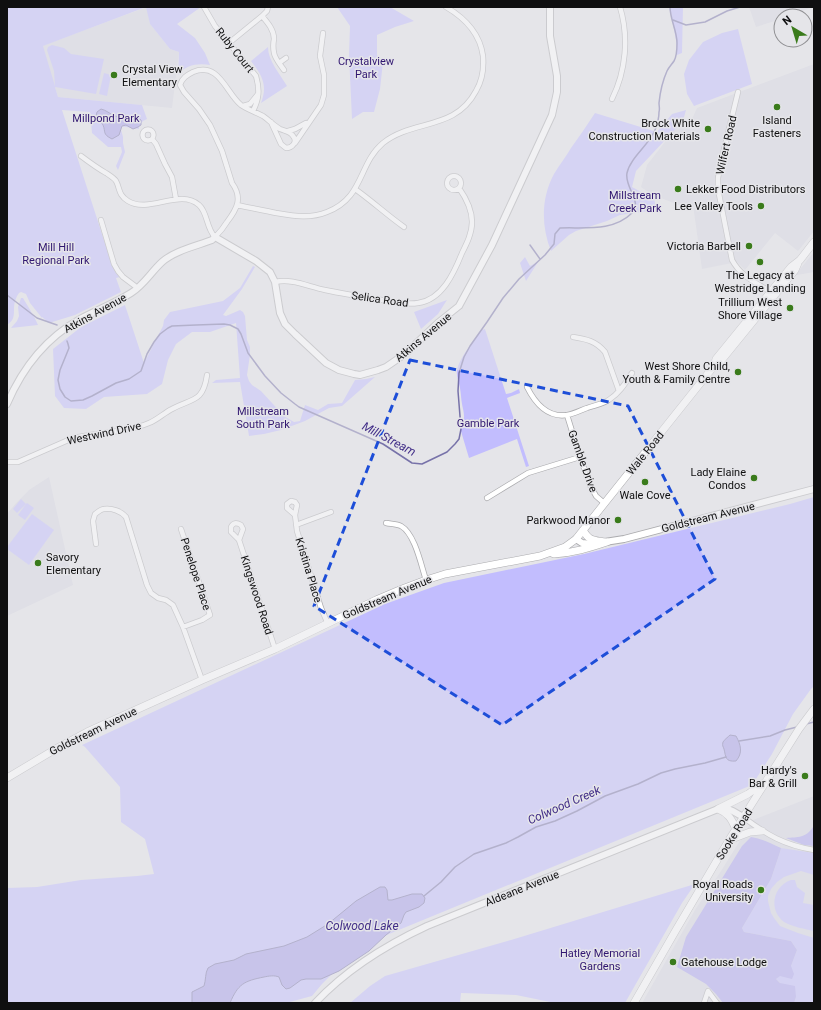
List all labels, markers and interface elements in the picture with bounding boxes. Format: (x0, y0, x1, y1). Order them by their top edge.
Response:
north arrow (773, 8, 813, 48)
text: N (780, 13, 794, 28)
street label: Ruby Court (213, 25, 257, 76)
park label: Crystalview Park (338, 55, 395, 81)
place label: Crystal View Elementary (122, 63, 183, 89)
marker: Crystal View Elementary (109, 70, 119, 80)
marker: Island Fasteners (772, 102, 782, 112)
park label: Millpond Park (72, 112, 140, 125)
street label: Wilfert Road (713, 114, 740, 176)
place label: Island Fasteners (753, 114, 801, 140)
place label: Brock White Construction Materials (589, 117, 700, 143)
marker: Brock White Construction Materials (703, 124, 713, 134)
place label: Lekker Food Distributors (686, 183, 806, 196)
marker: Lekker Food Distributors (673, 184, 683, 194)
park label: Millstream Creek Park (609, 189, 662, 215)
place label: Lee Valley Tools (674, 200, 753, 213)
marker: Lee Valley Tools (756, 201, 766, 211)
place label: Victoria Barbell (667, 240, 741, 253)
park label: Mill Hill Regional Park (22, 241, 90, 267)
marker: Victoria Barbell (744, 241, 754, 251)
marker: The Legacy at Westridge Landing (755, 257, 765, 267)
place label: The Legacy at Westridge Landing (714, 269, 806, 295)
street label: Selica Road (351, 289, 409, 310)
street label: Atkins Avenue (62, 291, 129, 336)
place label: Trillium West Shore Village (718, 296, 782, 322)
marker: Trillium West Shore Village (785, 303, 795, 313)
street label: Atkins Avenue (393, 310, 454, 365)
place label: West Shore Child, Youth & Family Centre (623, 360, 730, 386)
marker: West Shore Child, Youth & Family Centre (733, 367, 743, 377)
park label: Millstream South Park (236, 405, 290, 431)
park label: Gamble Park (457, 417, 520, 430)
street label: Westwind Drive (66, 419, 142, 448)
water label: Mill Stream (360, 419, 418, 459)
street label: Gamble Drive (565, 428, 600, 494)
street label: Wale Road (624, 429, 667, 478)
place label: Lady Elaine Condos (690, 466, 746, 492)
marker: Lady Elaine Condos (749, 473, 759, 483)
marker: Wale Cove (640, 477, 650, 487)
place label: Wale Cove (619, 489, 671, 502)
street label: Goldstream Avenue (660, 500, 756, 535)
place label: Parkwood Manor (526, 514, 610, 527)
marker: Parkwood Manor (613, 515, 623, 525)
street label: Penelope Place (178, 536, 213, 612)
street label: Kristina Place (292, 536, 325, 604)
place label: Savory Elementary (46, 551, 102, 577)
street label: Kingswood Road (238, 554, 275, 636)
marker: Savory Elementary (33, 558, 43, 568)
street label: Goldstream Avenue (341, 573, 434, 622)
street label: Goldstream Avenue (47, 705, 139, 758)
place label: Hardy's Bar & Grill (749, 764, 797, 790)
marker: Hardy's Bar & Grill (800, 771, 810, 781)
water label: Colwood Creek (525, 782, 604, 827)
street label: Sooke Road (713, 806, 755, 862)
street label: Aldeane Avenue (483, 868, 561, 909)
place label: Royal Roads University (693, 878, 754, 904)
marker: Royal Roads University (756, 885, 766, 895)
water label: Colwood Lake (325, 919, 399, 933)
park label: Hatley Memorial Gardens (560, 947, 640, 973)
place label: Gatehouse Lodge (681, 956, 767, 969)
marker: Gatehouse Lodge (668, 957, 678, 967)

